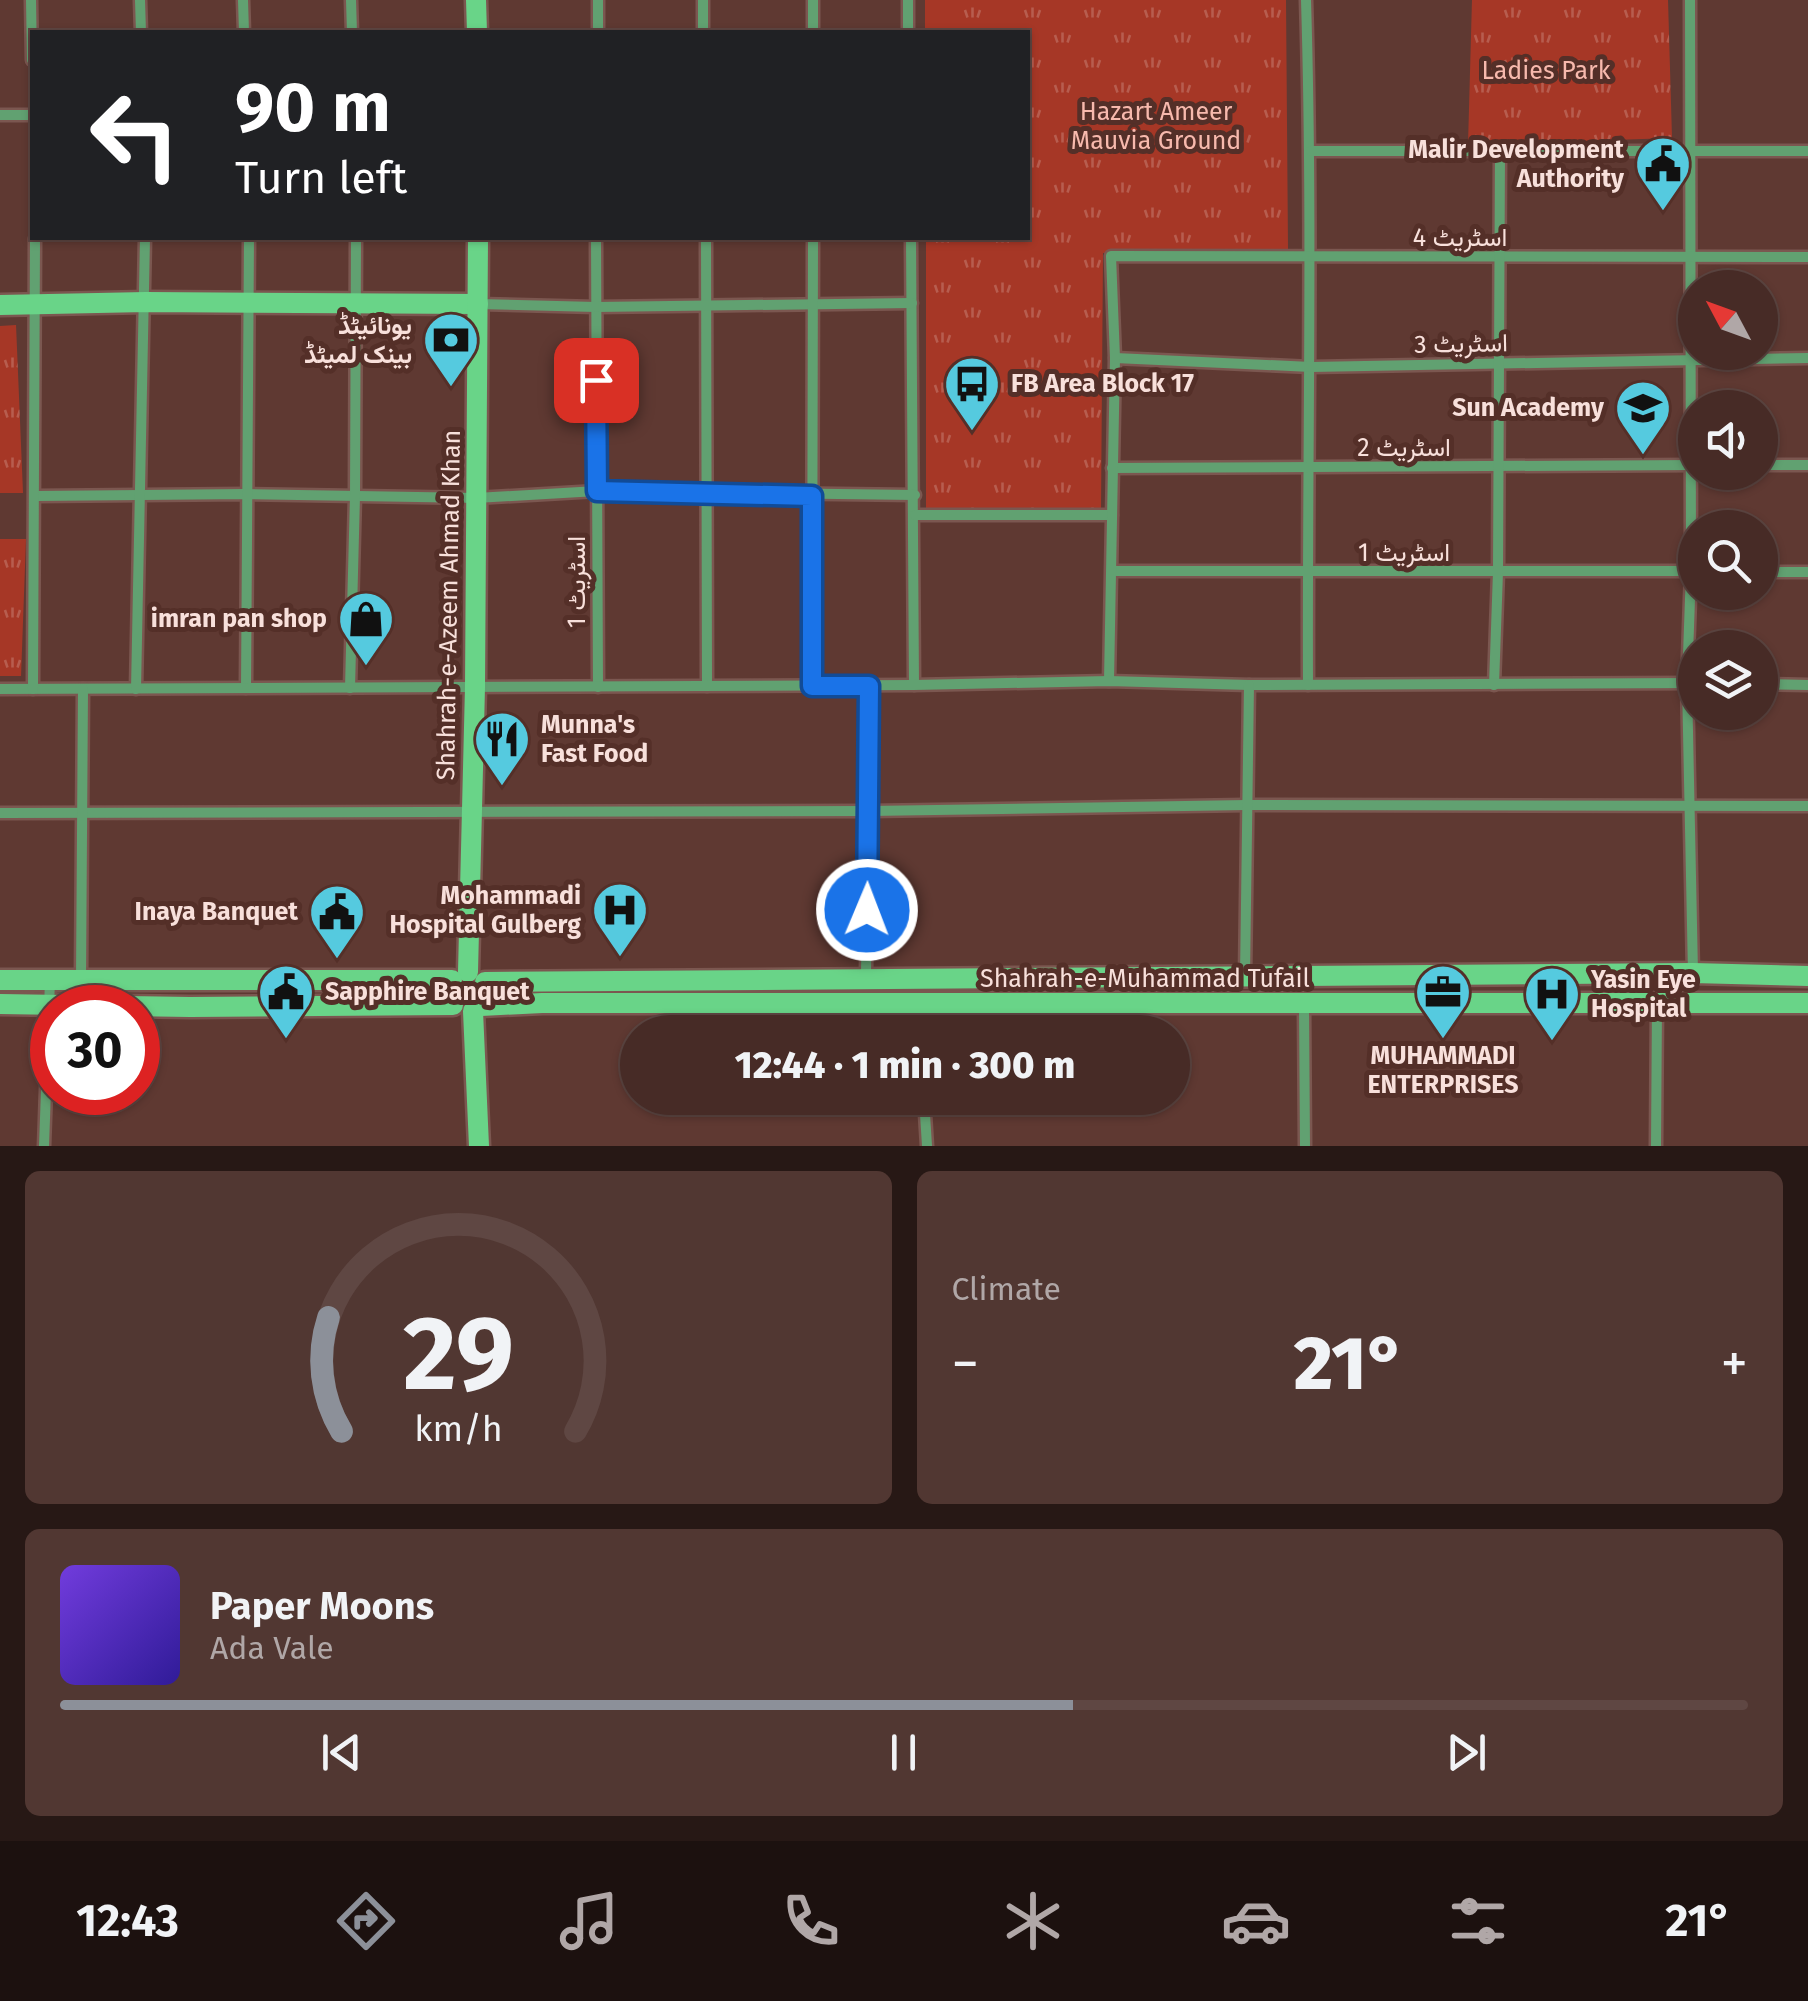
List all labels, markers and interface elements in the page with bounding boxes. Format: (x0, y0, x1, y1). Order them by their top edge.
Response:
park label: Ladies Park (1482, 56, 1611, 86)
text: 90 m (235, 66, 391, 150)
icon: left (70, 70, 200, 200)
park label: Hazart Ameer Mauvia Ground (1071, 97, 1241, 156)
public building icon: Malir Development Authority (1633, 134, 1693, 213)
place label: Malir Development Authority (1408, 135, 1625, 194)
text: Turn left (235, 151, 407, 205)
street label: اسٹریٹ 4 (1413, 223, 1507, 253)
north arrow (1678, 270, 1778, 370)
map controls (1678, 270, 1778, 730)
bank icon: یونائیٹڈ بینک لمیٹڈ (421, 310, 481, 389)
place label: یونائیٹڈ بینک لمیٹڈ (304, 311, 412, 370)
street label: اسٹریٹ 3 (1414, 328, 1508, 360)
pin (554, 338, 639, 423)
icon: arrive (569, 353, 624, 408)
bus stop icon: FB Area Block 17 (942, 354, 1002, 433)
place label: FB Area Block 17 (1011, 369, 1194, 399)
school or university icon: Sun Academy (1613, 378, 1673, 457)
button: sound (1678, 390, 1778, 490)
place label: Sun Academy (1452, 393, 1605, 423)
street label: Shahrah-e-Azeem Ahmad Khan (431, 429, 467, 781)
street label: اسٹریٹ 2 (1357, 433, 1451, 463)
button: search (1678, 510, 1778, 610)
street label: اسٹریٹ 1 (562, 536, 592, 628)
street label: اسٹریٹ 1 (1358, 538, 1450, 568)
shop icon: imran pan shop (336, 589, 396, 668)
place label: imran pan shop (151, 604, 327, 634)
button: layers (1678, 630, 1778, 730)
restaurant icon: Munna's Fast Food (472, 709, 532, 788)
place label: Munna's Fast Food (541, 710, 648, 769)
position arrow (815, 858, 919, 962)
hospital icon: Mohammadi Hospital Gulberg (590, 880, 650, 959)
place label: Mohammadi Hospital Gulberg (389, 881, 581, 940)
public building icon: Inaya Banquet (307, 882, 367, 961)
place label: Inaya Banquet (135, 897, 298, 927)
public building icon: Sapphire Banquet (256, 962, 316, 1041)
office icon: MUHAMMADI ENTERPRISES (1413, 962, 1473, 1041)
street label: Shahrah-e-Muhammad Tufail (980, 964, 1310, 994)
hospital icon: Yasin Eye Hospital (1522, 964, 1582, 1043)
place label: Yasin Eye Hospital (1590, 965, 1696, 1024)
place label: Sapphire Banquet (325, 977, 530, 1007)
speed limit sign: 30 (30, 985, 160, 1115)
place label: MUHAMMADI ENTERPRISES (1367, 1041, 1519, 1100)
text: 12:44 · 1 min · 300 m (735, 1042, 1075, 1088)
text: Climate (952, 1270, 1061, 1308)
text: 29 (403, 1292, 514, 1417)
text: 21° (1294, 1319, 1406, 1409)
text: − (952, 1331, 979, 1397)
text: + (1721, 1331, 1748, 1397)
text: km/h (414, 1408, 502, 1450)
text: Paper Moons (210, 1583, 434, 1629)
text: Ada Vale (210, 1629, 334, 1667)
icon: previous (314, 1725, 369, 1780)
icon: pause (876, 1725, 931, 1780)
icon: next (1439, 1725, 1494, 1780)
icon: directions (331, 1886, 401, 1956)
icon: music (554, 1886, 624, 1956)
icon: phone (776, 1886, 846, 1956)
icon: climate (998, 1886, 1068, 1956)
icon: car (1221, 1886, 1291, 1956)
icon: filters (1443, 1886, 1513, 1956)
text: 12:43 (76, 1894, 179, 1948)
text: 21° (1665, 1894, 1732, 1948)

